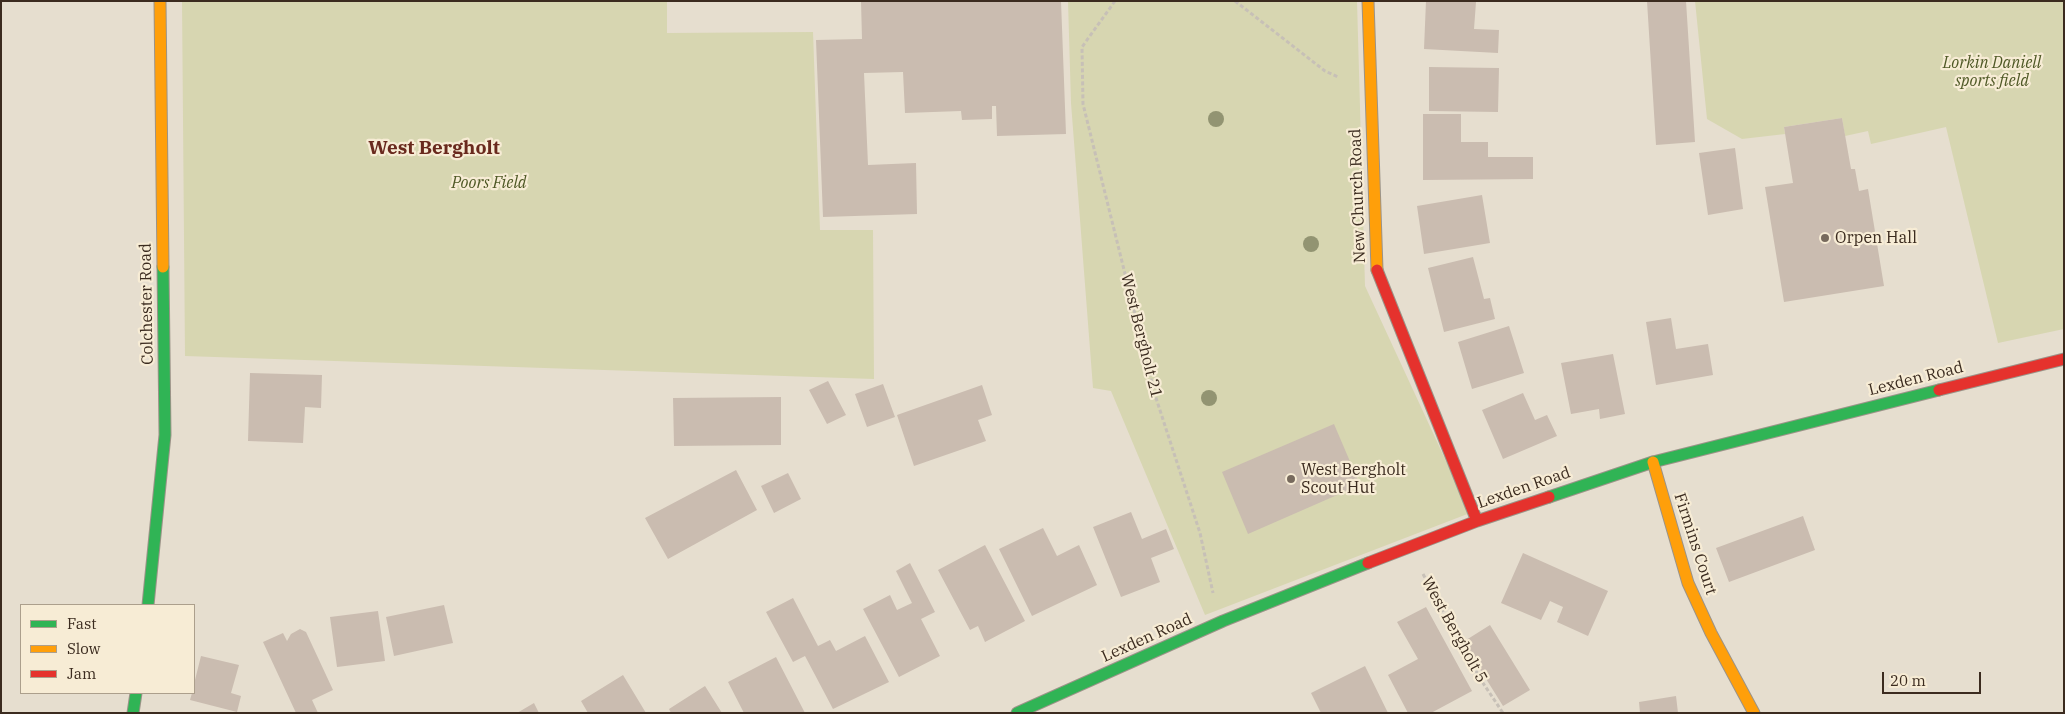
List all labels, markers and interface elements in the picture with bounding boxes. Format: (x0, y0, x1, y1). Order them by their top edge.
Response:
park label: Lorkin Daniell sports field (1943, 53, 2041, 91)
street label: New Church Road (1346, 128, 1370, 264)
district label: West Bergholt (368, 138, 500, 160)
park label: Poors Field (451, 173, 527, 193)
place label: Orpen Hall (1835, 228, 1917, 248)
marker: Orpen Hall (1819, 232, 1831, 244)
street label: Colchester Road (136, 243, 158, 365)
street label: West Bergholt 21 (1116, 272, 1166, 400)
street label: Lexden Road (1867, 358, 1965, 400)
place label: West Bergholt Scout Hut (1301, 460, 1406, 498)
street label: Lexden Road (1475, 463, 1573, 513)
marker: West Bergholt Scout Hut (1285, 473, 1297, 485)
street label: Firmins Court (1670, 491, 1720, 597)
street label: West Bergholt 5 (1417, 574, 1491, 686)
legend (20, 604, 195, 694)
street label: Lexden Road (1099, 609, 1195, 667)
text: Fast (67, 614, 97, 633)
text: Slow (67, 639, 100, 658)
scale bar (1885, 662, 1984, 694)
text: Jam (67, 664, 96, 683)
text: 20 m (1890, 671, 1926, 690)

